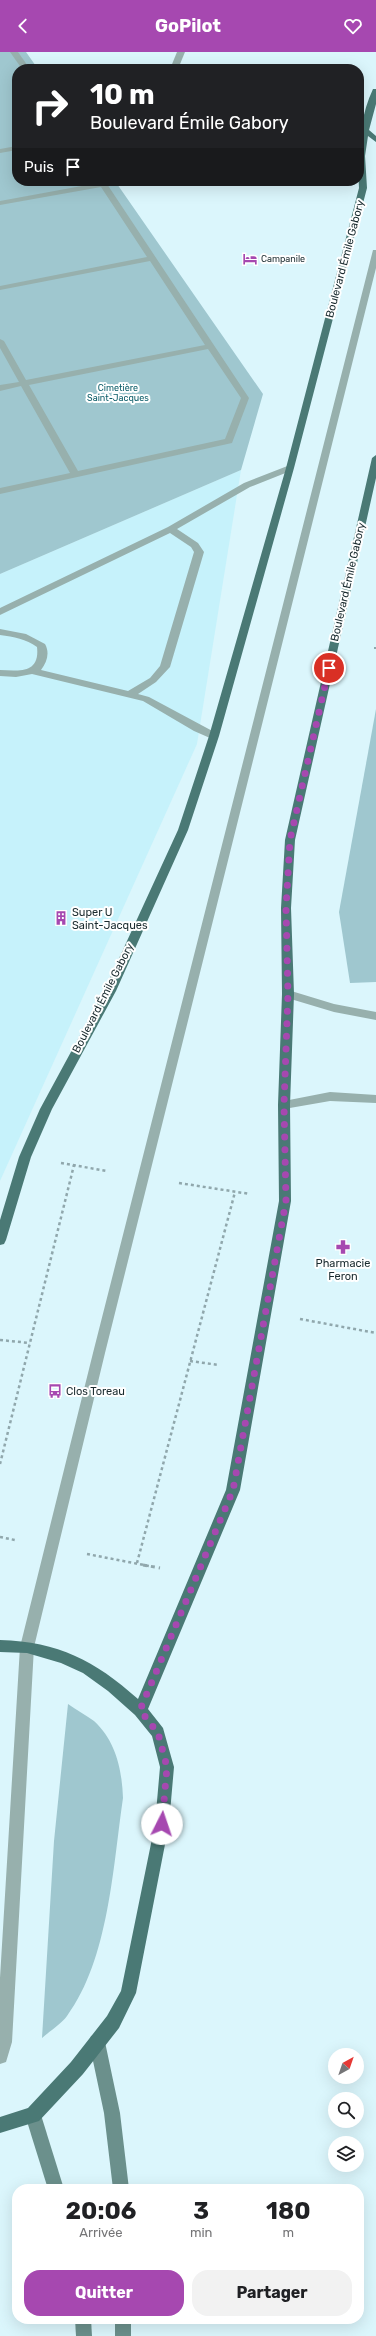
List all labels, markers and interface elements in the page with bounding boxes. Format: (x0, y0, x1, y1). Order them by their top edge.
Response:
icon: back (12, 15, 34, 37)
text: GoPilot (155, 15, 221, 37)
icon: heart (342, 15, 364, 37)
text: 10 m (90, 78, 155, 111)
icon: right (24, 80, 76, 132)
text: Boulevard Émile Gabory (90, 112, 289, 134)
icon: arrive (62, 156, 84, 178)
text: Puis (24, 158, 54, 176)
street label: Boulevard Émile Gabory (323, 199, 367, 319)
hotel icon: Campanile (242, 251, 258, 267)
place label: Campanile (261, 254, 305, 264)
park label: Cimetière Saint-Jacques (87, 383, 149, 403)
street label: Boulevard Émile Gabory (328, 521, 368, 643)
pin (312, 651, 346, 685)
icon: arrive (318, 657, 340, 679)
place label: Super U Saint-Jacques (72, 906, 148, 932)
building icon: Super U Saint-Jacques (53, 910, 69, 926)
street label: Boulevard Émile Gabory (70, 941, 136, 1055)
pharmacy icon: Pharmacie Feron (335, 1239, 351, 1255)
place label: Pharmacie Feron (316, 1257, 370, 1283)
bus stop icon: Clos Toreau (47, 1383, 63, 1399)
place label: Clos Toreau (66, 1385, 125, 1398)
position arrow (141, 1803, 183, 1845)
north arrow (328, 2048, 364, 2084)
map controls (328, 2048, 364, 2172)
button: search (328, 2092, 364, 2128)
button: layers (328, 2136, 364, 2172)
text: 20:06 (66, 2197, 136, 2225)
text: 3 (193, 2197, 209, 2225)
text: 180 (266, 2197, 310, 2225)
text: Arrivée (79, 2225, 123, 2240)
text: min (190, 2225, 212, 2240)
text: m (282, 2225, 294, 2240)
button: Quitter (24, 2270, 184, 2316)
button: Partager (192, 2270, 352, 2316)

